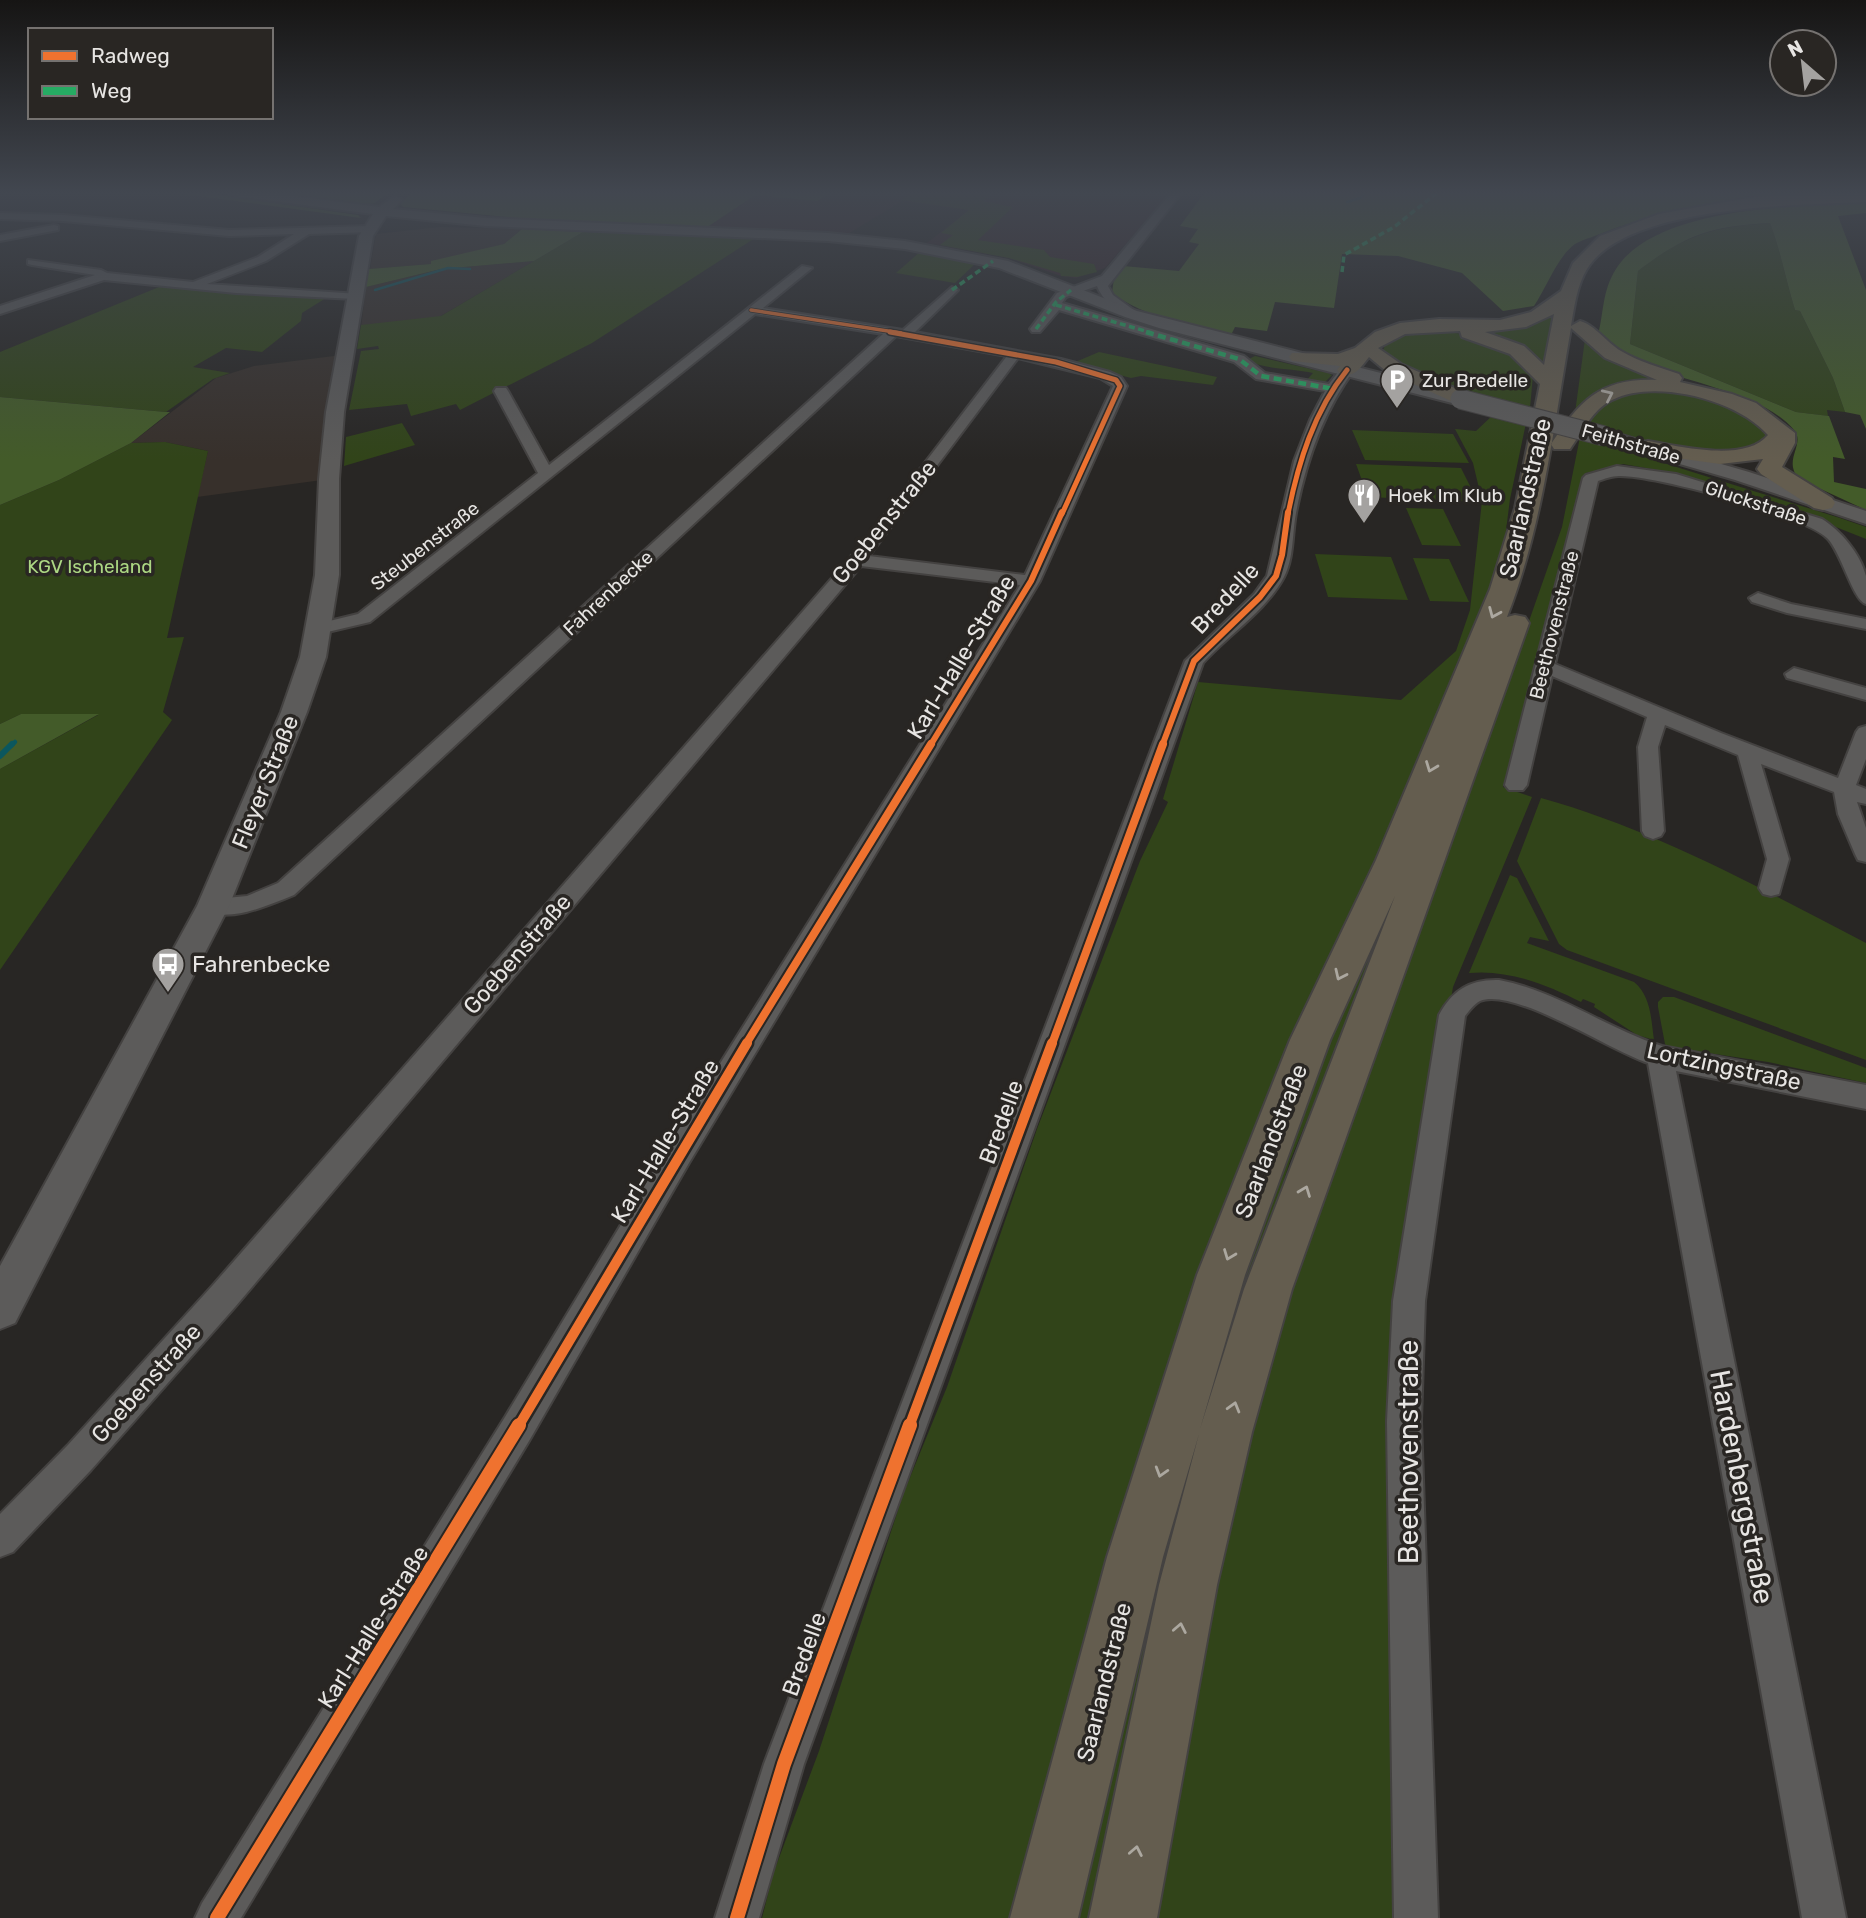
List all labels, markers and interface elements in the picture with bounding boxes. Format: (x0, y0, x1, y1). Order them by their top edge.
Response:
legend (28, 28, 273, 119)
north arrow (1768, 28, 1838, 98)
text: N (1784, 35, 1807, 62)
text: Radweg (91, 43, 170, 68)
text: Weg (91, 78, 132, 103)
parking icon: Zur Bredelle (1378, 361, 1416, 410)
place label: Zur Bredelle (1422, 369, 1528, 392)
one-way arrow (1601, 390, 1613, 404)
street label: Saarlandstraße (1493, 416, 1557, 580)
street label: Feithstraße (1579, 419, 1683, 469)
street label: Goebenstraße (826, 455, 942, 589)
restaurant icon: Hoek Im Klub (1345, 476, 1383, 525)
street label: Gluckstraße (1702, 476, 1810, 530)
place label: Hoek Im Klub (1388, 484, 1503, 507)
street label: Steubenstraße (366, 497, 484, 595)
street label: Fahrenbecke (558, 546, 658, 640)
street label: Beethovenstraße (1524, 548, 1584, 702)
park label: KGV Ischeland (27, 555, 153, 578)
street label: Bredelle (1185, 556, 1265, 640)
street label: Karl-Halle-Straße (901, 570, 1021, 744)
one-way arrow (1488, 606, 1502, 618)
street label: Fleyer Straße (226, 711, 304, 853)
one-way arrow (1425, 760, 1439, 772)
street label: Goebenstraße (457, 888, 577, 1020)
bus stop icon: Fahrenbecke (149, 945, 187, 994)
place label: Fahrenbecke (192, 950, 330, 978)
one-way arrow (1334, 968, 1348, 980)
street label: Lortzingstraße (1644, 1036, 1804, 1096)
street label: Karl-Halle-Straße (605, 1054, 725, 1228)
street label: Saarlandstraße (1229, 1060, 1313, 1222)
street label: Bredelle (973, 1076, 1029, 1168)
one-way arrow (1296, 1185, 1310, 1197)
one-way arrow (1223, 1248, 1237, 1260)
street label: Goebenstraße (85, 1318, 207, 1448)
street label: Beethovenstraße (1392, 1340, 1425, 1564)
street label: Hardenbergstraße (1703, 1367, 1781, 1607)
one-way arrow (1225, 1401, 1240, 1413)
one-way arrow (1155, 1466, 1170, 1478)
street label: Karl-Halle-Straße (312, 1540, 434, 1714)
street label: Saarlandstraße (1071, 1600, 1137, 1764)
street label: Bredelle (776, 1608, 832, 1700)
one-way arrow (1172, 1622, 1187, 1634)
one-way arrow (1128, 1845, 1143, 1857)

